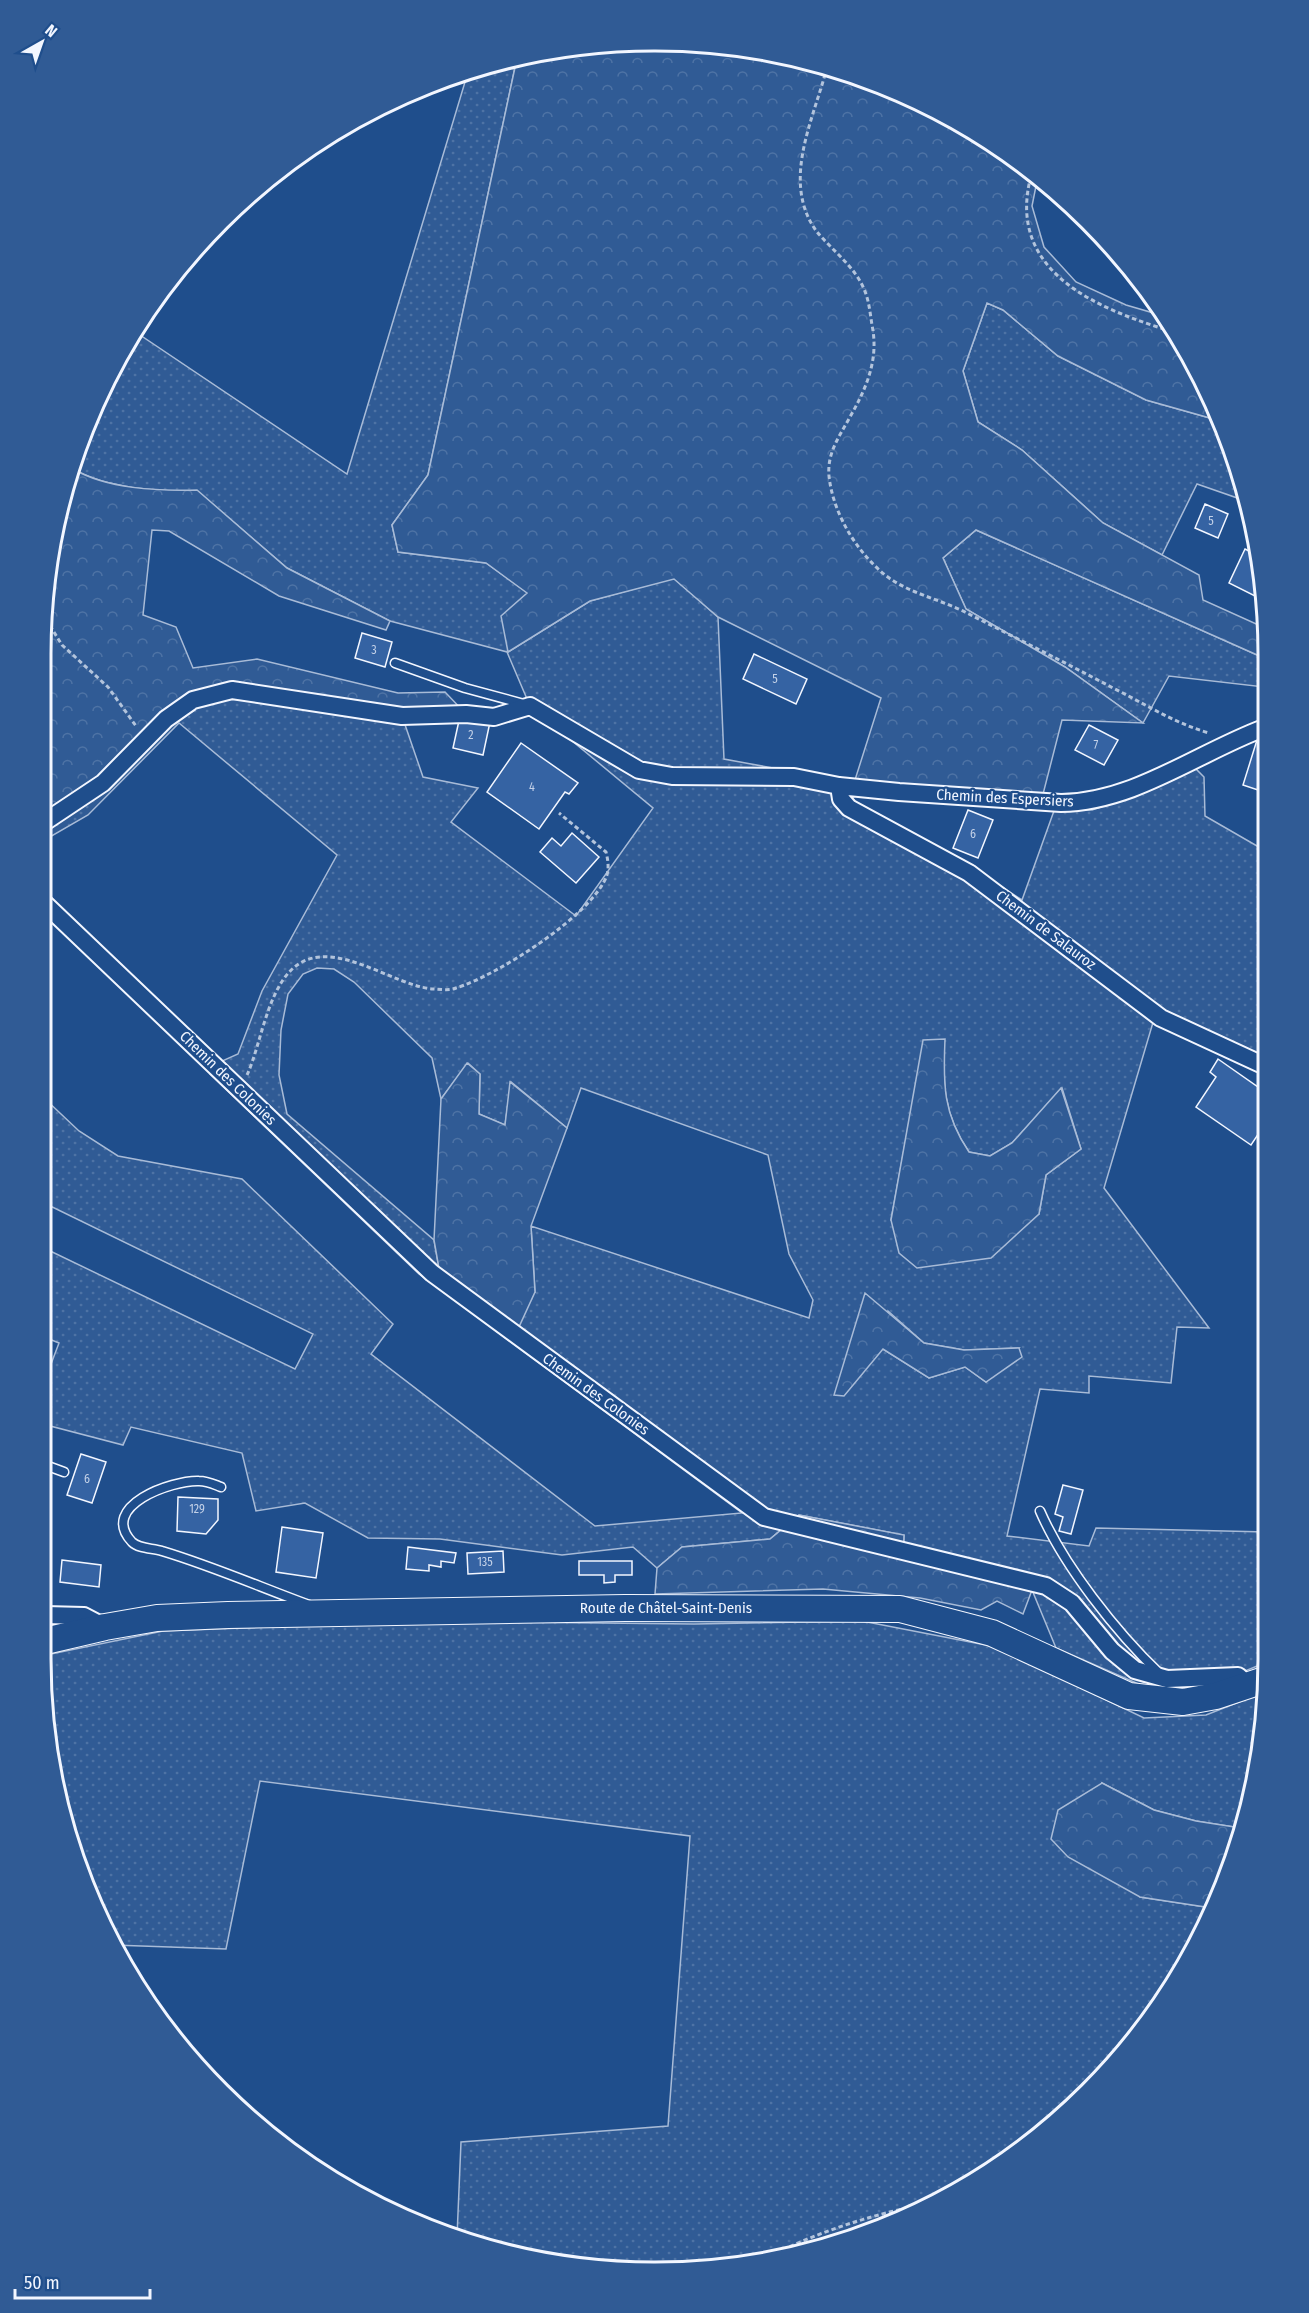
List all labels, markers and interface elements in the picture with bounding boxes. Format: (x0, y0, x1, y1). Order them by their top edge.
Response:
north arrow (12, 12, 72, 72)
text: N (42, 21, 61, 41)
house number: 5 (1208, 514, 1214, 528)
house number: 3 (371, 643, 377, 657)
house number: 5 (772, 672, 778, 686)
house number: 2 (468, 728, 474, 742)
house number: 7 (1094, 738, 1099, 752)
house number: 4 (529, 780, 535, 794)
street label: Chemin des Espersiers (936, 785, 1074, 811)
house number: 6 (970, 827, 976, 841)
street label: Chemin de Salauroz (992, 886, 1100, 974)
street label: Chemin des Colonies (176, 1027, 280, 1129)
street label: Chemin des Colonies (539, 1349, 653, 1439)
house number: 6 (84, 1472, 90, 1486)
house number: 129 (189, 1502, 205, 1516)
house number: 135 (477, 1555, 493, 1569)
street label: Route de Châtel-Saint-Denis (580, 1599, 752, 1617)
scale bar (15, 2262, 150, 2300)
text: 50 m (24, 2272, 60, 2294)

